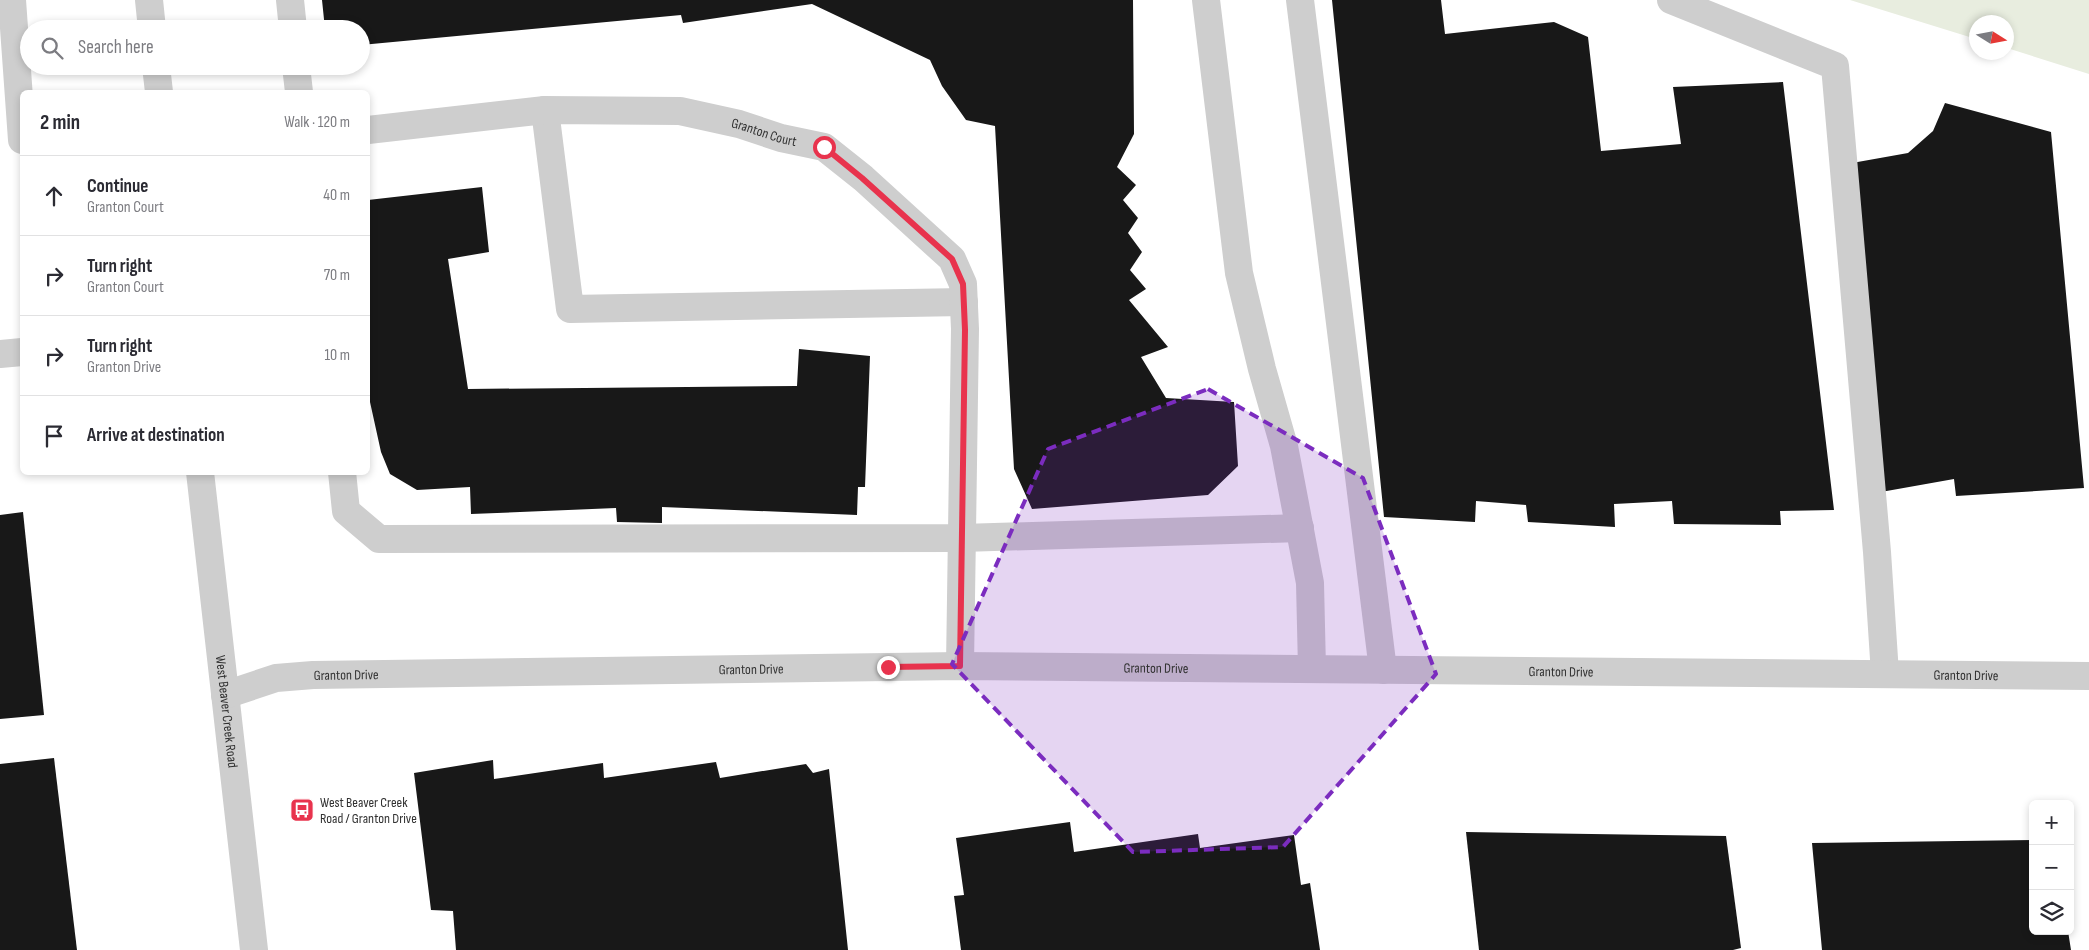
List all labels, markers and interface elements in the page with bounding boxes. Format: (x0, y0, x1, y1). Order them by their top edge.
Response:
north arrow (1969, 15, 2014, 60)
search box (20, 20, 370, 75)
icon: search (38, 34, 66, 62)
text: Search here (78, 36, 154, 59)
text: 2 min (40, 110, 80, 135)
text: Walk · 120 m (284, 113, 350, 132)
street label: Granton Court (730, 115, 798, 150)
route start (813, 136, 836, 159)
text: Continue (87, 175, 148, 198)
icon: ahead (40, 182, 68, 210)
text: 40 m (323, 186, 350, 205)
text: Granton Court (87, 198, 164, 217)
text: Turn right (87, 255, 152, 278)
icon: right (40, 262, 68, 290)
text: 70 m (324, 266, 350, 285)
text: Granton Court (87, 278, 164, 297)
text: Turn right (87, 335, 152, 358)
icon: right (40, 342, 68, 370)
text: 10 m (324, 346, 350, 365)
text: Granton Drive (87, 358, 161, 377)
icon: arrive (40, 422, 68, 450)
text: Arrive at destination (87, 424, 225, 447)
street label: West Beaver Creek Road (212, 654, 241, 769)
route end (877, 656, 900, 679)
street label: Granton Drive (1123, 659, 1189, 677)
street label: Granton Drive (718, 660, 784, 678)
street label: Granton Drive (1528, 663, 1594, 681)
street label: Granton Drive (314, 666, 379, 684)
street label: Granton Drive (1933, 667, 1999, 684)
place label: West Beaver Creek Road / Granton Drive (320, 794, 417, 827)
bus stop icon: West Beaver Creek Road / Granton Drive (289, 797, 315, 823)
map controls (2029, 800, 2074, 935)
button: + (2029, 800, 2074, 845)
button: − (2029, 845, 2074, 890)
button: layers (2029, 890, 2074, 935)

